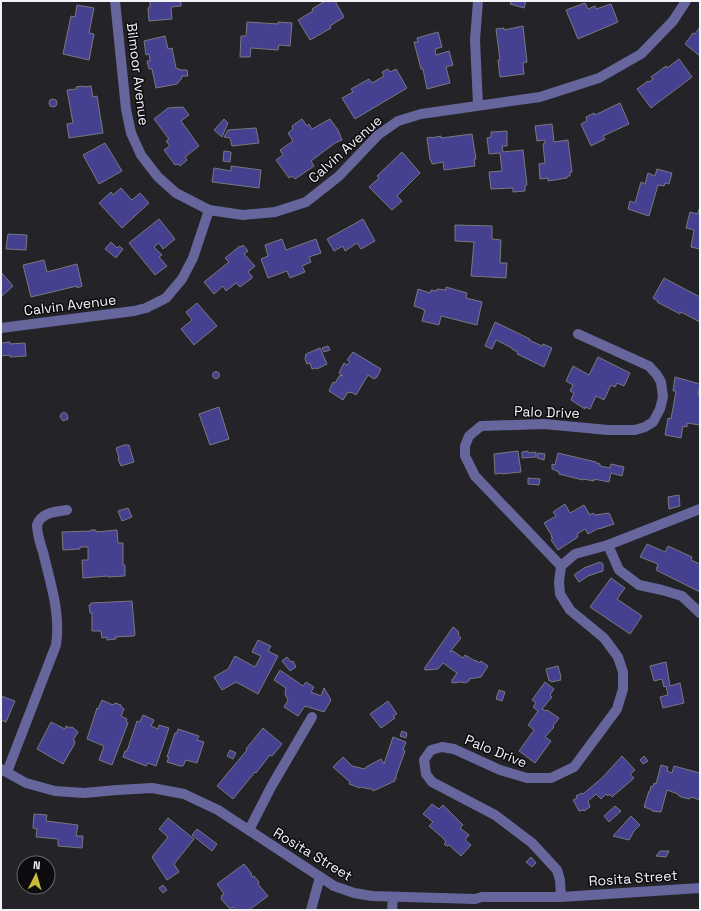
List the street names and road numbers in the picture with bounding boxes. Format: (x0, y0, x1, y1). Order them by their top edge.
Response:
street label: Bilmoor Avenue (123, 21, 153, 127)
street label: Calvin Avenue (304, 111, 386, 187)
street label: Calvin Avenue (23, 290, 117, 320)
street label: Palo Drive (514, 402, 580, 422)
street label: Palo Drive (462, 730, 530, 772)
street label: Rosita Street (270, 823, 356, 885)
street label: Rosita Street (588, 866, 678, 890)

